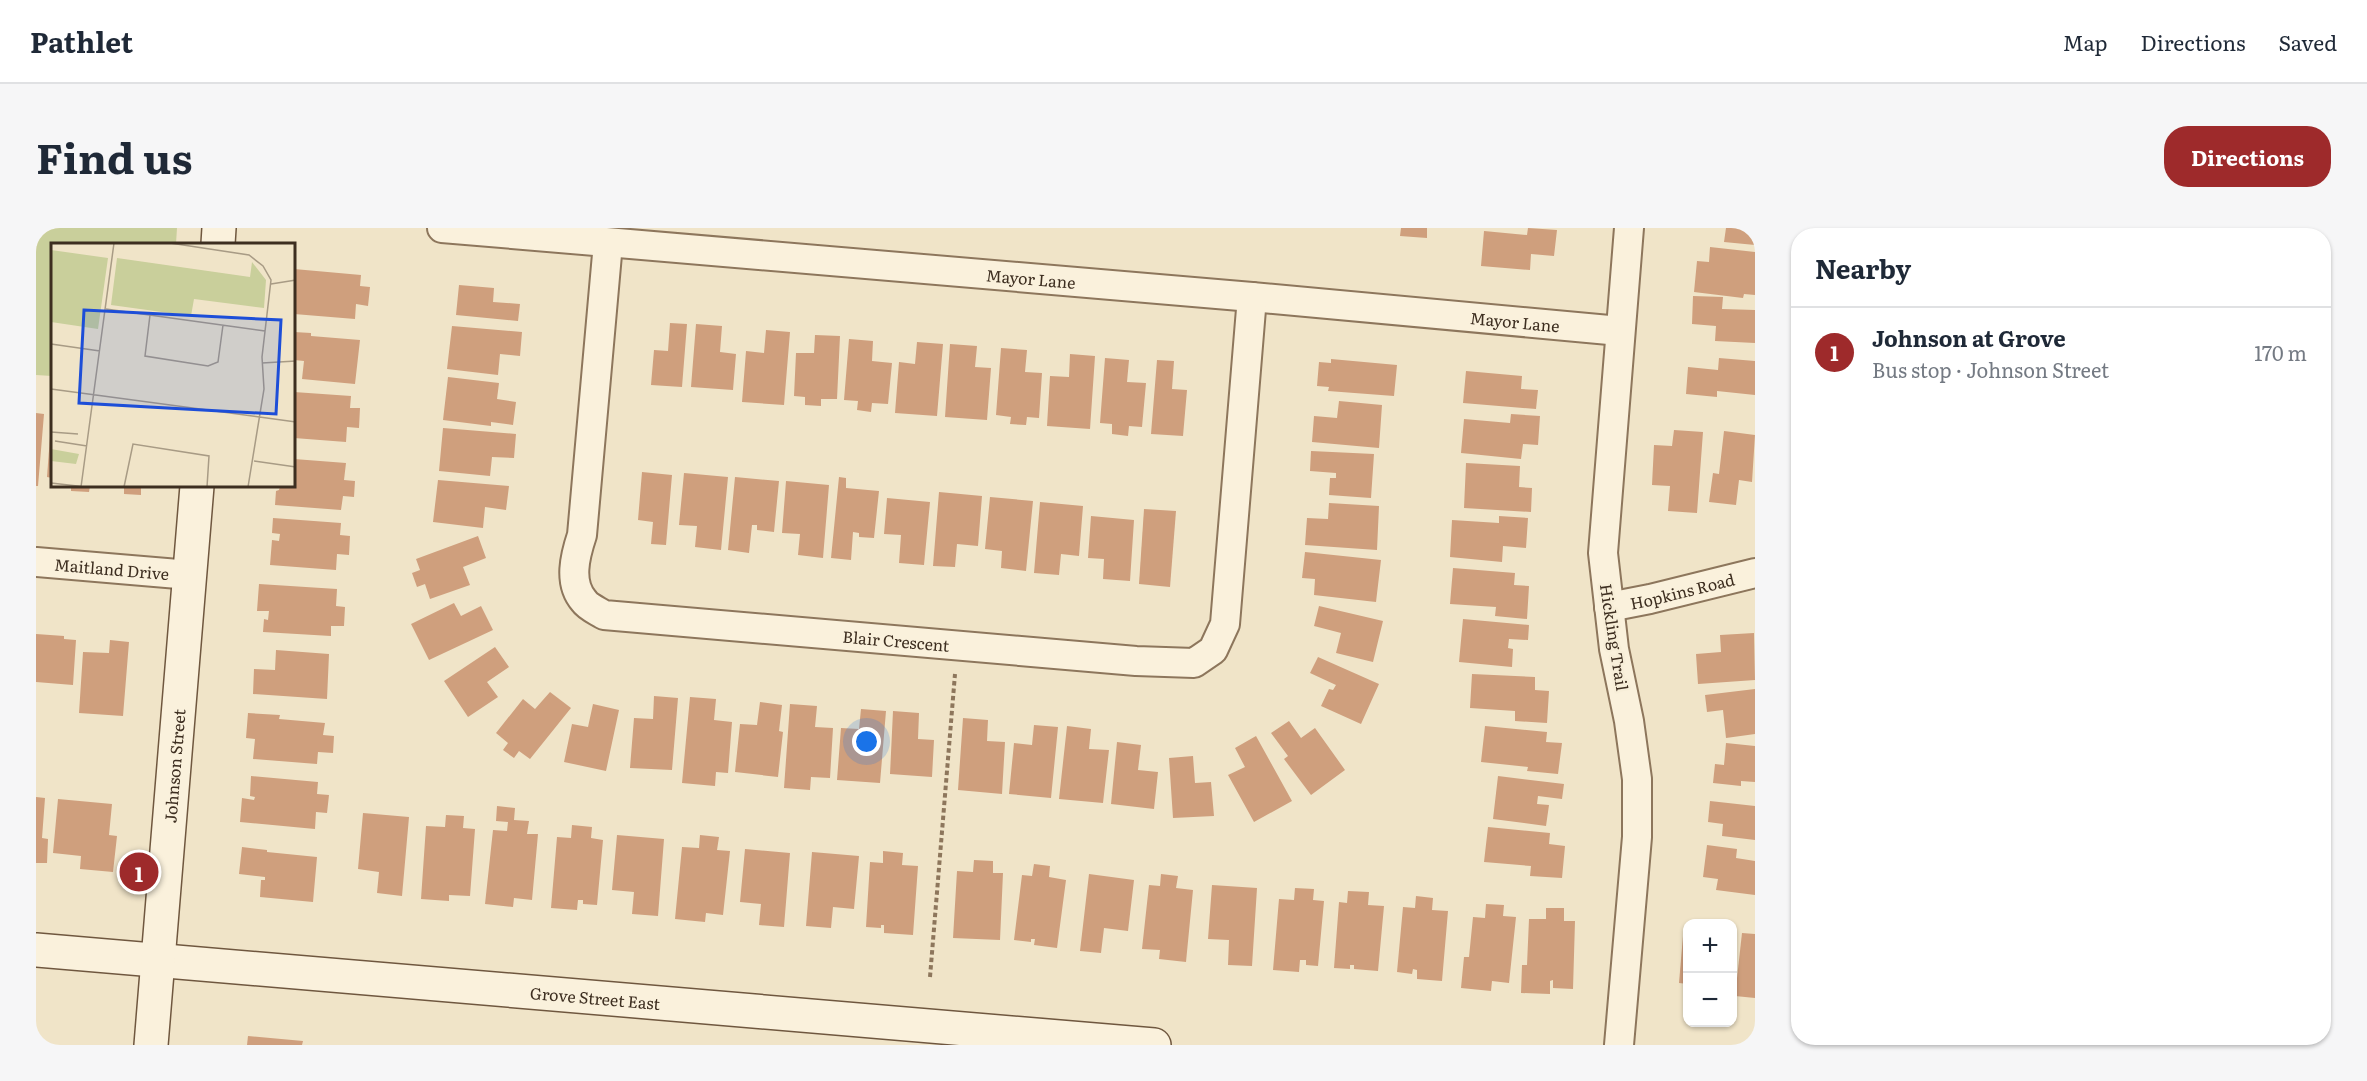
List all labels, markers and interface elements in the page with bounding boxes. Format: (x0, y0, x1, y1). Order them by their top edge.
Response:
text: Pathlet (30, 20, 133, 62)
text: Map (2063, 26, 2108, 57)
text: Directions (2141, 26, 2246, 57)
text: Saved (2279, 26, 2337, 57)
text: Find us (36, 125, 193, 187)
button: Directions (2164, 126, 2331, 187)
inset map (51, 243, 296, 488)
text: Nearby (1815, 248, 1911, 287)
street label: Mayor Lane (985, 262, 1077, 294)
street label: Mayor Lane (1469, 305, 1561, 337)
text: Johnson at Grove (1872, 321, 2066, 354)
text: 1 (1830, 337, 1839, 367)
text: 170 m (2254, 337, 2307, 367)
text: Bus stop · Johnson Street (1872, 354, 2109, 384)
street label: Maitland Drive (53, 552, 170, 585)
street label: Hopkins Road (1628, 566, 1737, 615)
street label: Hickling Trail (1595, 582, 1635, 692)
street label: Blair Crescent (842, 624, 951, 657)
street label: Johnson Street (157, 707, 191, 824)
your location (852, 727, 881, 756)
pin: 1 (120, 850, 158, 894)
map controls (1683, 919, 1737, 1027)
button: + (1683, 919, 1737, 973)
button: − (1683, 973, 1737, 1027)
street label: Grove Street East (529, 980, 662, 1015)

